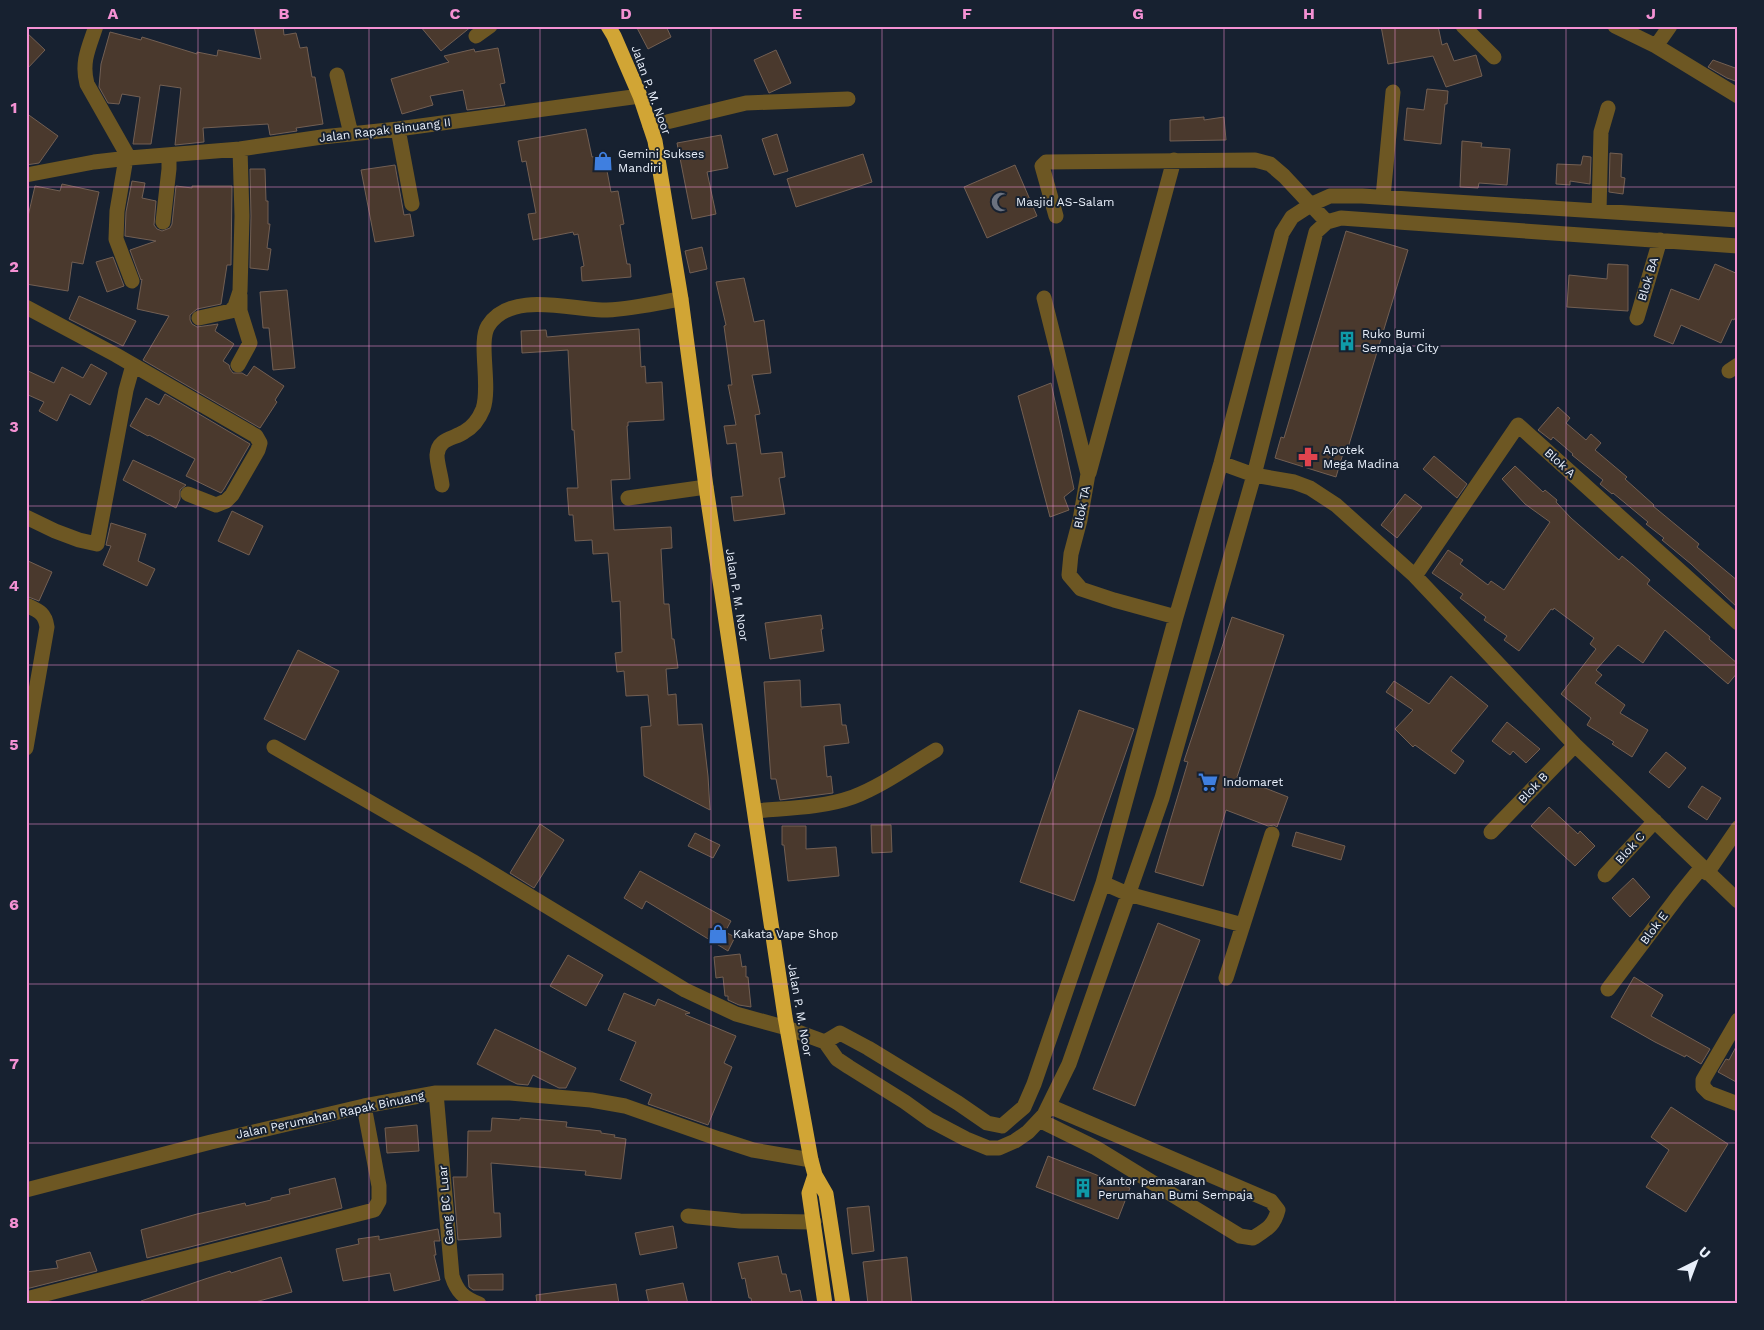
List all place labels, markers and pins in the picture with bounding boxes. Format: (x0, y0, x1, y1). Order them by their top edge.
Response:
place label: Gemini Sukses Mandiri (618, 147, 704, 175)
shop icon: Gemini Sukses Mandiri (592, 150, 614, 172)
mosque icon: Masjid AS-Salam (990, 191, 1012, 213)
place label: Masjid AS-Salam (1016, 195, 1114, 209)
place label: Ruko Bumi Sempaja City (1362, 327, 1440, 355)
building icon: Ruko Bumi Sempaja City (1336, 330, 1358, 352)
place label: Apotek Mega Madina (1323, 443, 1399, 471)
pharmacy icon: Apotek Mega Madina (1297, 446, 1319, 468)
supermarket icon: Indomaret (1197, 771, 1219, 793)
place label: Indomaret (1223, 775, 1283, 789)
shop icon: Kakata Vape Shop (707, 923, 729, 945)
place label: Kakata Vape Shop (733, 927, 838, 941)
place label: Kantor pemasaran Perumahan Bumi Sempaja (1098, 1174, 1253, 1202)
building icon: Kantor pemasaran Perumahan Bumi Sempaja (1072, 1177, 1094, 1199)

